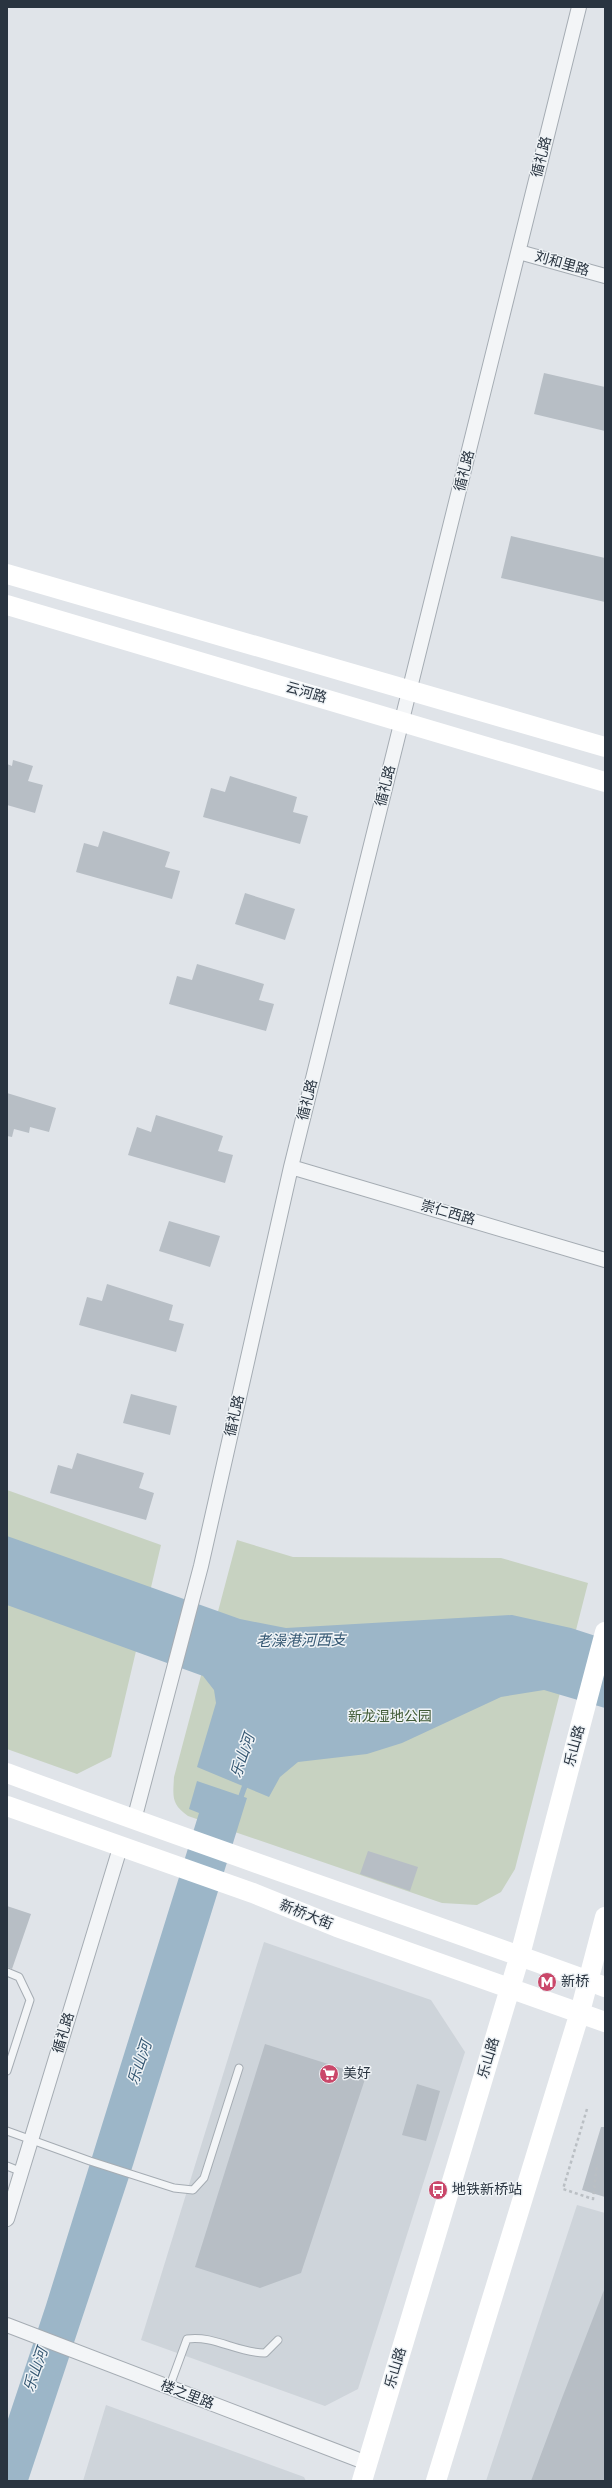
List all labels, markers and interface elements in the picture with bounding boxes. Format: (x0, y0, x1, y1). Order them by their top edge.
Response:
street label: 循礼路 (528, 134, 554, 179)
street label: 刘和里路 (533, 248, 591, 278)
street label: 循礼路 (451, 448, 477, 493)
street label: 云河路 (284, 680, 328, 706)
street label: 循礼路 (372, 763, 398, 808)
street label: 循礼路 (294, 1077, 320, 1122)
street label: 崇仁西路 (419, 1198, 477, 1227)
street label: 循礼路 (222, 1394, 247, 1438)
water label: 老澡港河西支 (256, 1632, 348, 1649)
park label: 新龙湿地公园 (348, 1708, 432, 1724)
street label: 乐山路 (562, 1724, 587, 1768)
water label: 乐山河 (228, 1729, 258, 1780)
street label: 新桥大街 (277, 1897, 335, 1932)
metro station icon: 新桥 (536, 1971, 558, 1993)
place label: 新桥 (561, 1974, 589, 1989)
street label: 循礼路 (49, 2010, 77, 2055)
water label: 乐山河 (125, 2036, 155, 2087)
street label: 乐山路 (475, 2036, 502, 2080)
supermarket icon: 美好 (318, 2063, 340, 2085)
place label: 美好 (343, 2065, 371, 2081)
bus stop icon: 地铁新桥站 (427, 2179, 449, 2201)
place label: 地铁新桥站 (452, 2182, 522, 2197)
water label: 乐山河 (21, 2343, 51, 2394)
street label: 乐山路 (382, 2346, 409, 2390)
street label: 楼之里路 (158, 2377, 216, 2412)

